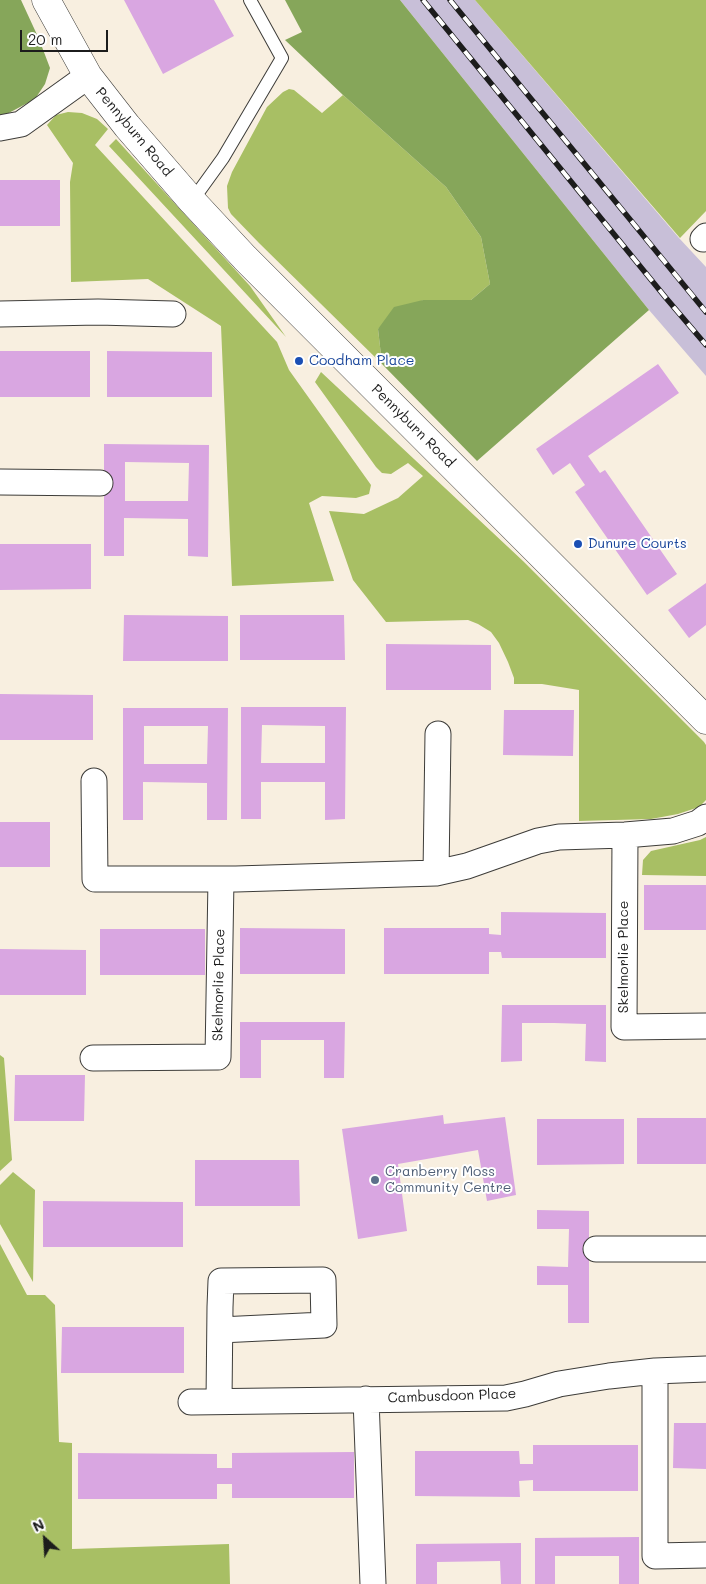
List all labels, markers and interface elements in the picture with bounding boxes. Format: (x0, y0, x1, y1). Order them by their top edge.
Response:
scale bar (22, 20, 110, 52)
text: 20 m (28, 29, 62, 49)
street label: Pennyburn Road (92, 84, 176, 180)
place label: Coodham Place (309, 353, 414, 369)
marker: Coodham Place (293, 355, 305, 367)
street label: Pennyburn Road (368, 381, 458, 471)
place label: Dunure Courts (588, 536, 687, 552)
marker: Dunure Courts (572, 538, 584, 550)
street label: Skelmorlie Place (616, 901, 632, 1013)
street label: Skelmorlie Place (210, 929, 228, 1041)
place label: Cranberry Moss Community Centre (385, 1164, 512, 1196)
marker: Cranberry Moss Community Centre (369, 1174, 381, 1186)
street label: Cambusdoon Place (387, 1385, 517, 1407)
north arrow (20, 1514, 70, 1564)
text: N (29, 1514, 47, 1536)

